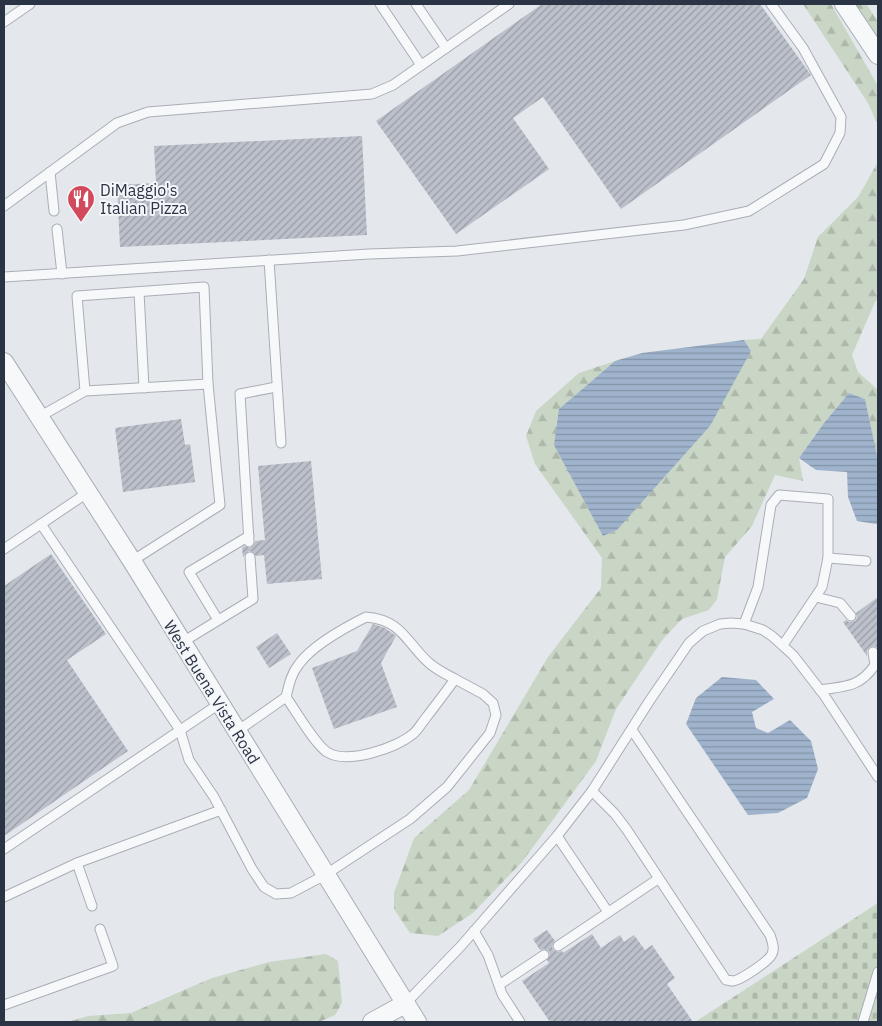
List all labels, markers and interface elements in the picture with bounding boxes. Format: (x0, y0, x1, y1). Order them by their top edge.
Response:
place label: DiMaggio's Italian Pizza (100, 180, 188, 218)
restaurant icon: DiMaggio's Italian Pizza (66, 184, 96, 223)
street label: West Buena Vista Road (160, 616, 264, 768)

